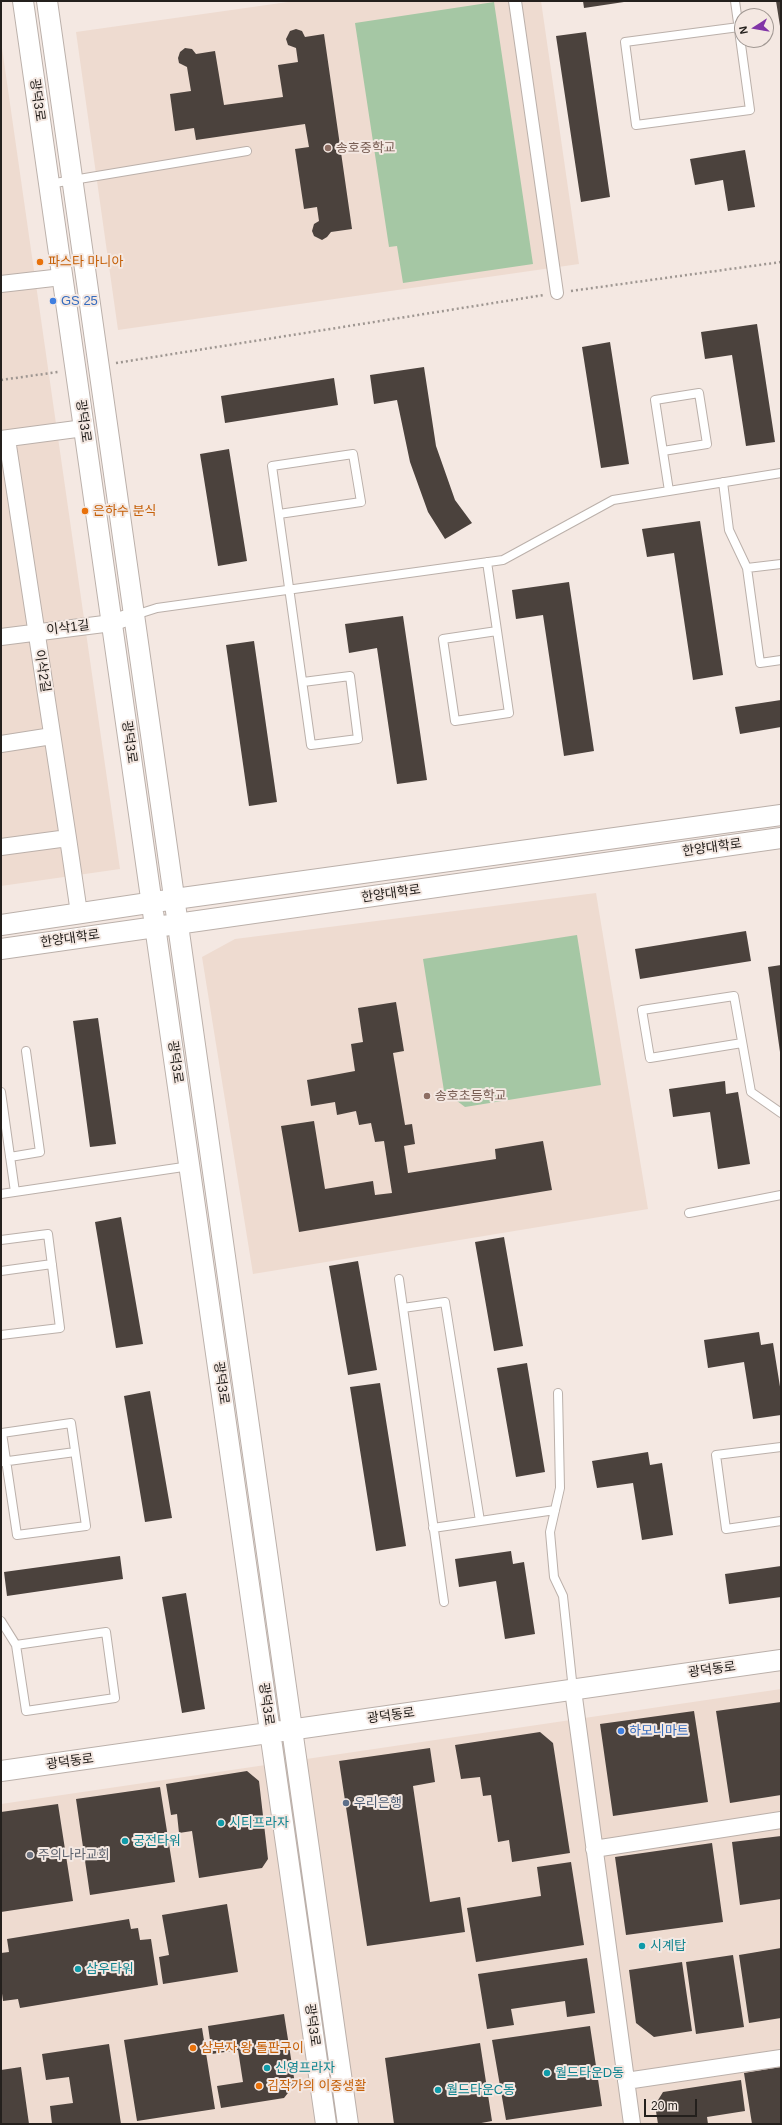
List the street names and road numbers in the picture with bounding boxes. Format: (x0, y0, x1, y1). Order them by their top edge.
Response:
street label: 광덕3로 (26, 78, 48, 122)
street label: 광덕3로 (72, 399, 94, 443)
street label: 이삭1길 (46, 618, 90, 638)
street label: 이삭2길 (31, 648, 53, 694)
street label: 광덕3로 (118, 720, 140, 764)
street label: 한양대학로 (681, 836, 743, 860)
street label: 한양대학로 (360, 882, 422, 906)
street label: 한양대학로 (39, 927, 101, 951)
street label: 광덕3로 (164, 1040, 186, 1084)
street label: 광덕3로 (210, 1361, 232, 1405)
street label: 광덕동로 (687, 1659, 737, 1681)
street label: 광덕3로 (255, 1682, 277, 1726)
street label: 광덕동로 (366, 1705, 416, 1727)
street label: 광덕동로 (45, 1751, 95, 1773)
street label: 광덕3로 (301, 2003, 323, 2047)

